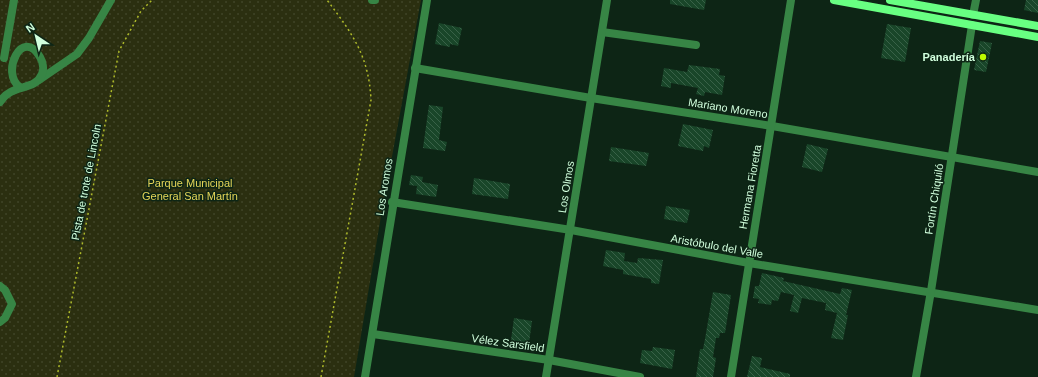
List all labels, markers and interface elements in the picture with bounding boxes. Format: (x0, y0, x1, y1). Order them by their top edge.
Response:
north arrow (16, 16, 56, 56)
text: N (24, 21, 37, 35)
place label: Panadería (922, 51, 976, 63)
marker: Panadería (978, 52, 988, 62)
street label: Mariano Moreno (688, 96, 768, 120)
street label: Pista de trote de Lincoln (69, 123, 103, 241)
street label: Hermana Fioretta (737, 143, 763, 230)
street label: Los Aromos (374, 157, 395, 217)
street label: Los Olmos (556, 160, 576, 214)
street label: Fortín Chiquiló (922, 163, 946, 235)
park label: Parque Municipal General San Martín (142, 177, 238, 202)
street label: Aristóbulo del Valle (670, 232, 764, 260)
street label: Vélez Sarsfield (471, 332, 545, 354)

